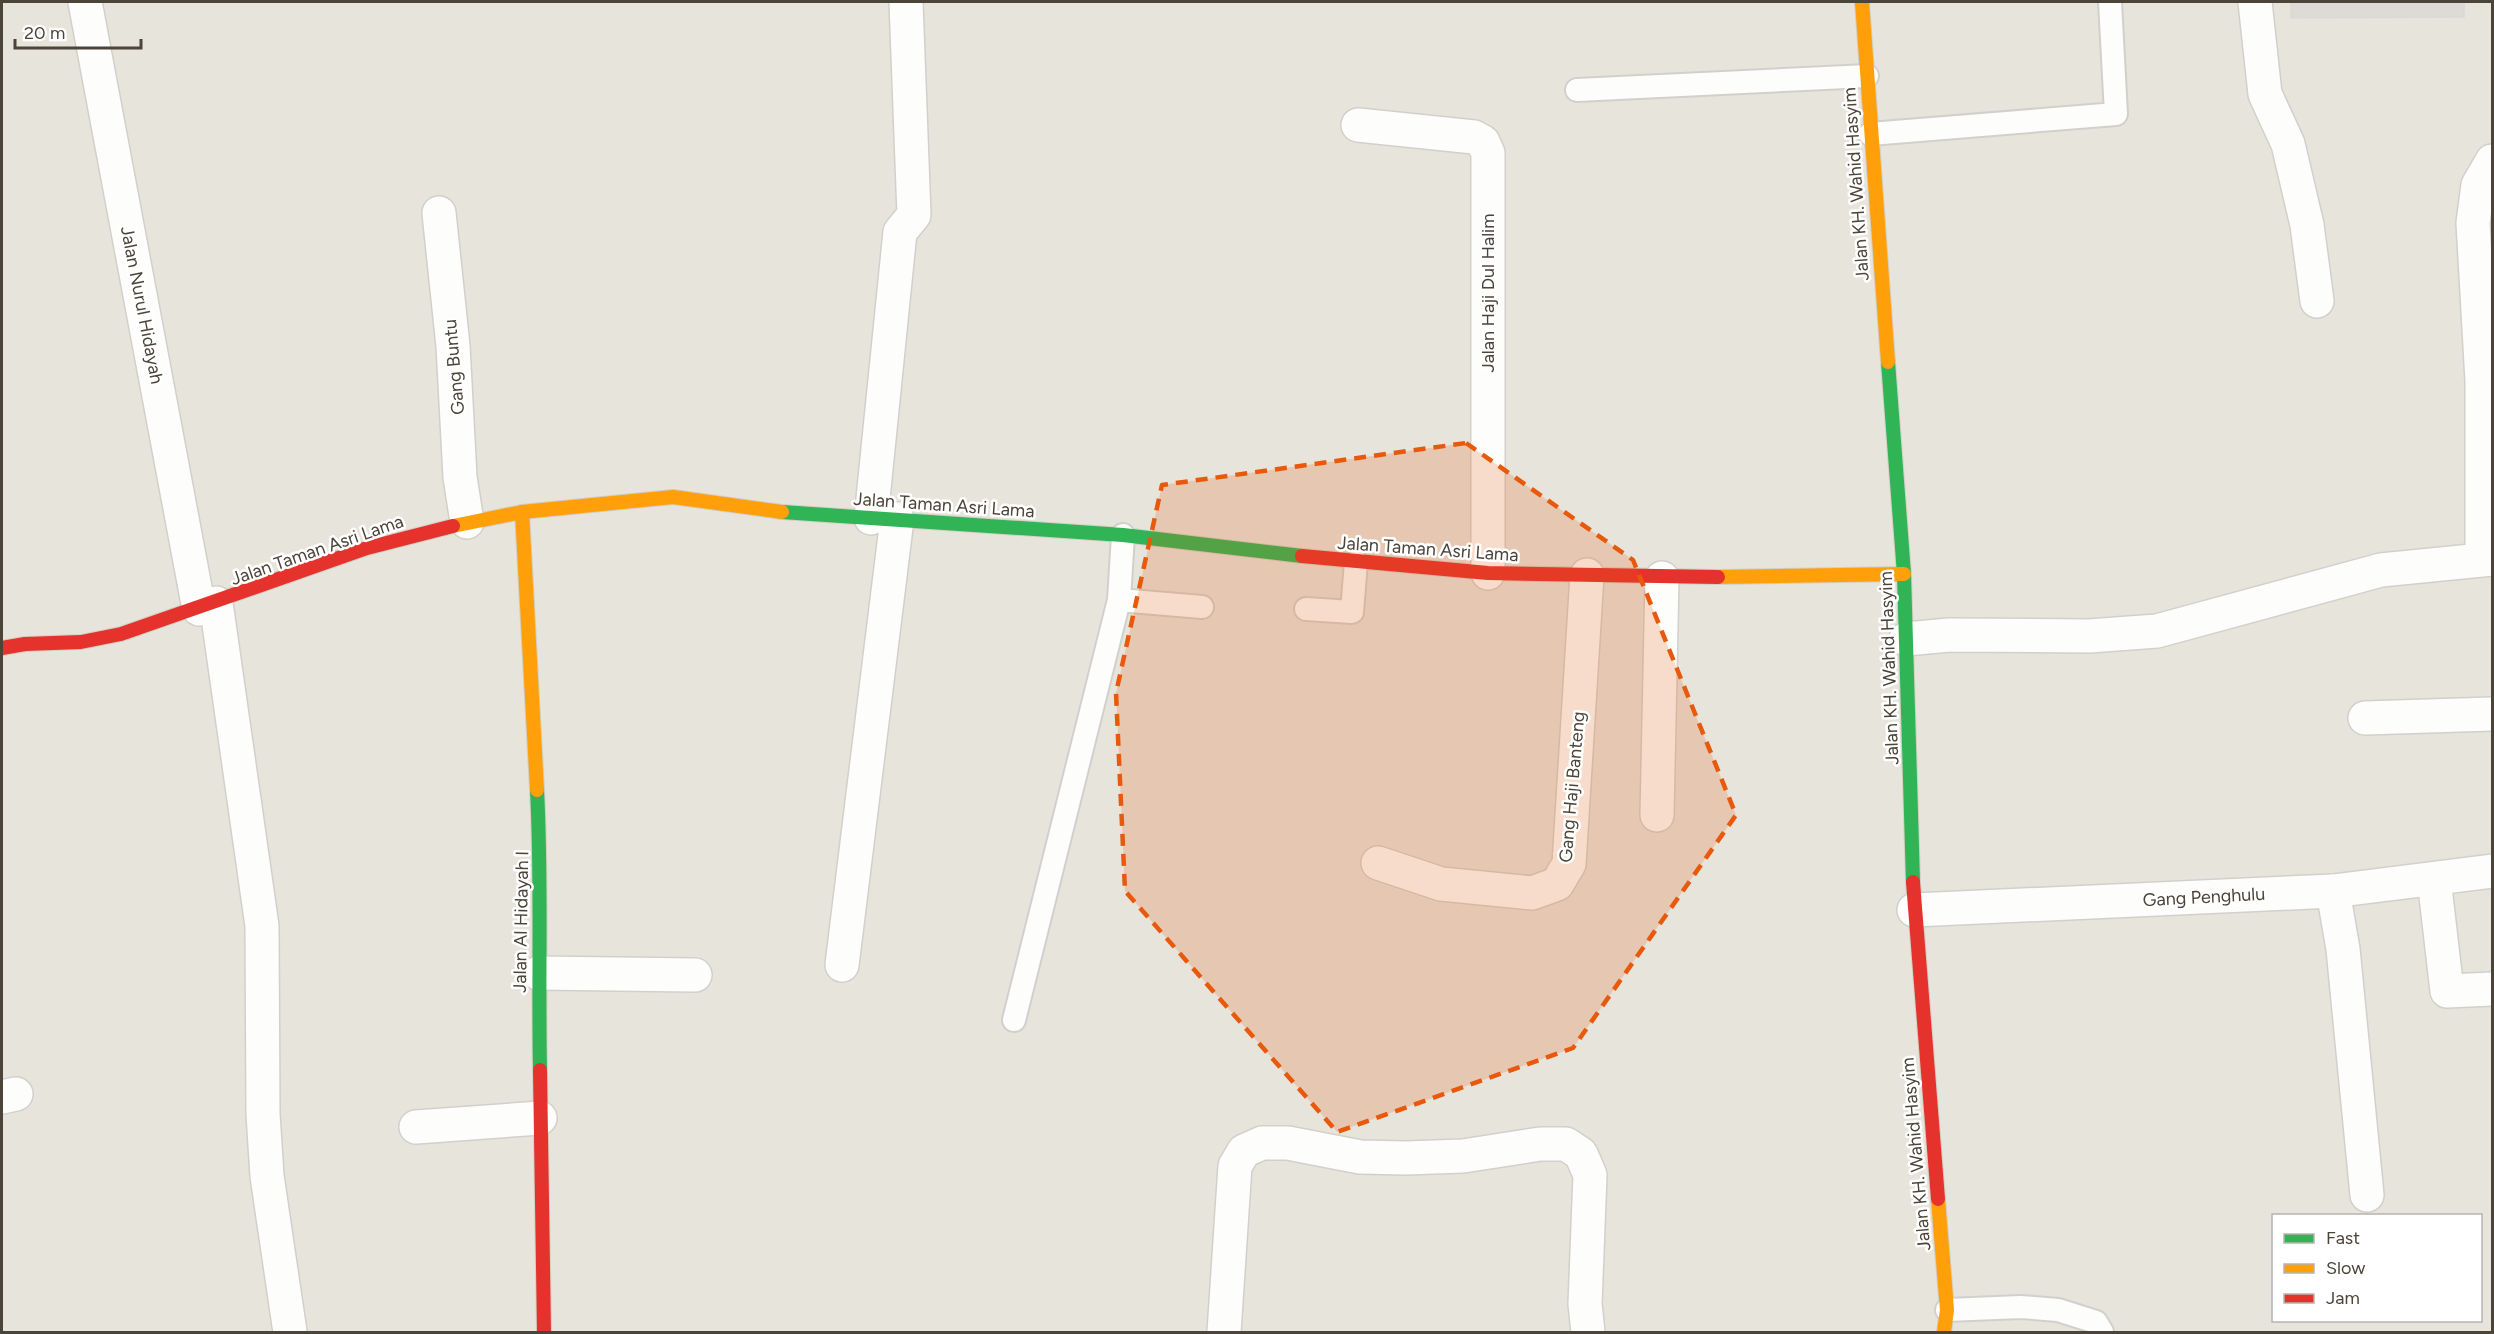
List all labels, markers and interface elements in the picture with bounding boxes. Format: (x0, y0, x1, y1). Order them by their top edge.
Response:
scale bar (15, 12, 141, 50)
text: 20 m (24, 22, 65, 44)
street label: Jalan KH. Wahid Hasyim (1838, 87, 1874, 281)
street label: Jalan Haji Dul Halim (1477, 213, 1499, 373)
street label: Jalan Nurul Hidayah (116, 224, 168, 386)
street label: Gang Buntu (439, 318, 469, 416)
street label: Jalan Taman Asri Lama (853, 488, 1035, 522)
street label: Jalan Taman Asri Lama (228, 510, 406, 590)
street label: Jalan Taman Asri Lama (1337, 532, 1519, 566)
street label: Jalan KH. Wahid Hasyim (1875, 571, 1903, 765)
street label: Gang Haji Banteng (1554, 711, 1590, 863)
street label: Jalan Al Hidayah I (509, 851, 533, 993)
street label: Gang Penghulu (2142, 883, 2266, 911)
street label: Jalan KH. Wahid Hasyim (1897, 1057, 1935, 1251)
legend (2272, 1214, 2482, 1322)
text: Fast (2326, 1227, 2360, 1249)
text: Slow (2326, 1257, 2365, 1279)
text: Jam (2326, 1287, 2360, 1309)

